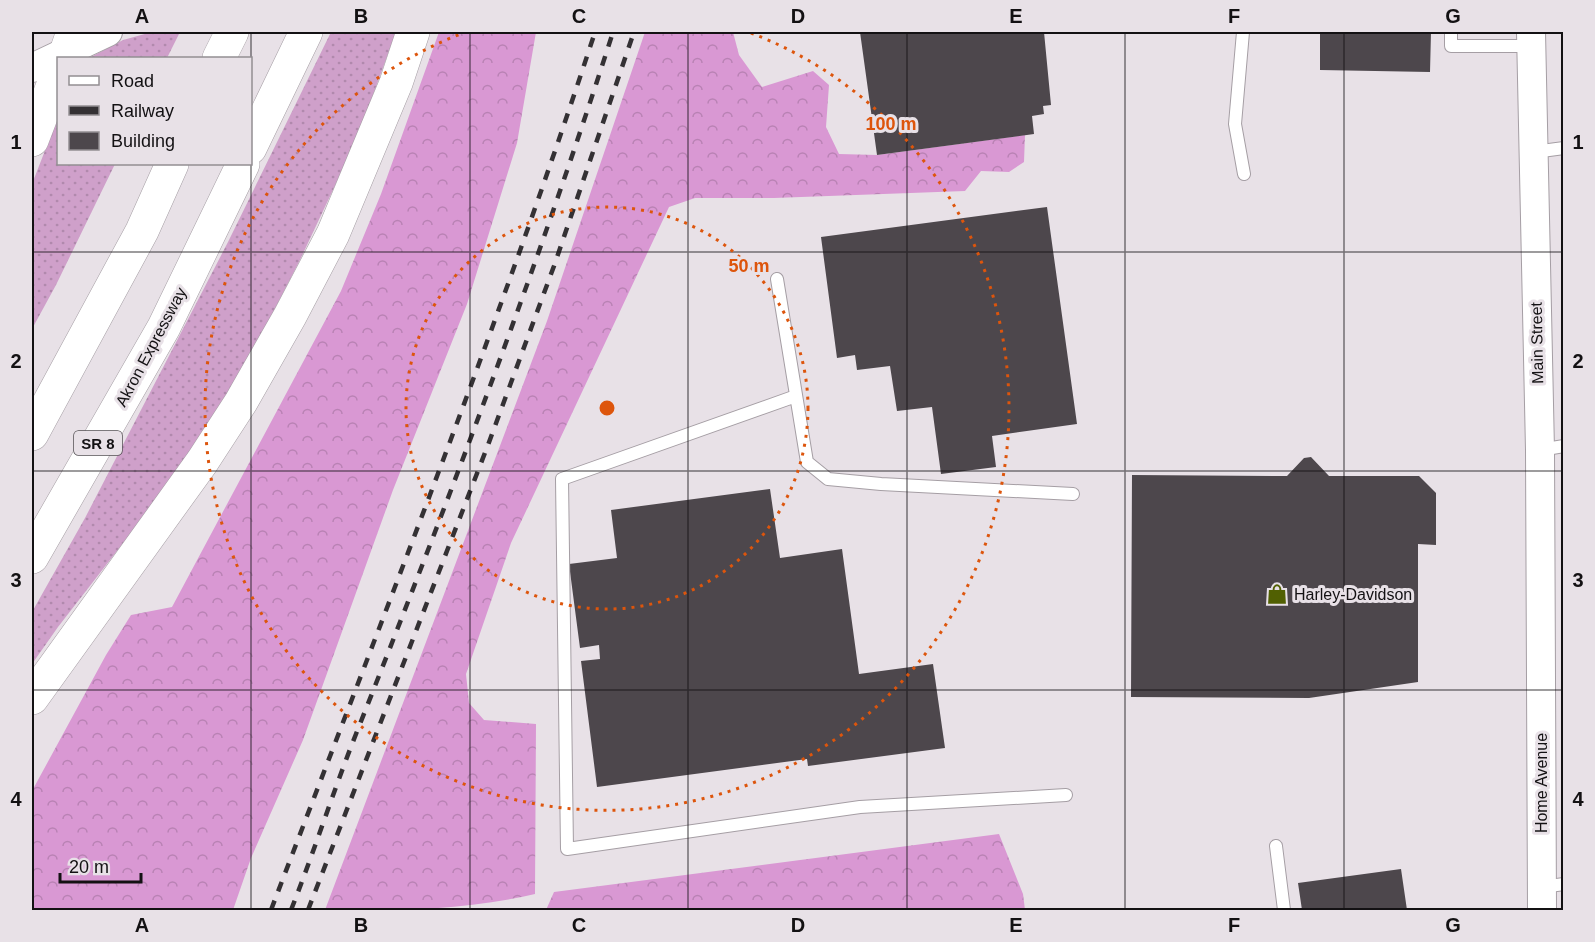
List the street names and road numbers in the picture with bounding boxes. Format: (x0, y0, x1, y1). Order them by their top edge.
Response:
street label: Akron Expressway (112, 285, 190, 409)
street label: Main Street (1528, 301, 1546, 384)
road number: SR 8 (74, 431, 122, 455)
street label: Home Avenue (1533, 733, 1550, 833)

